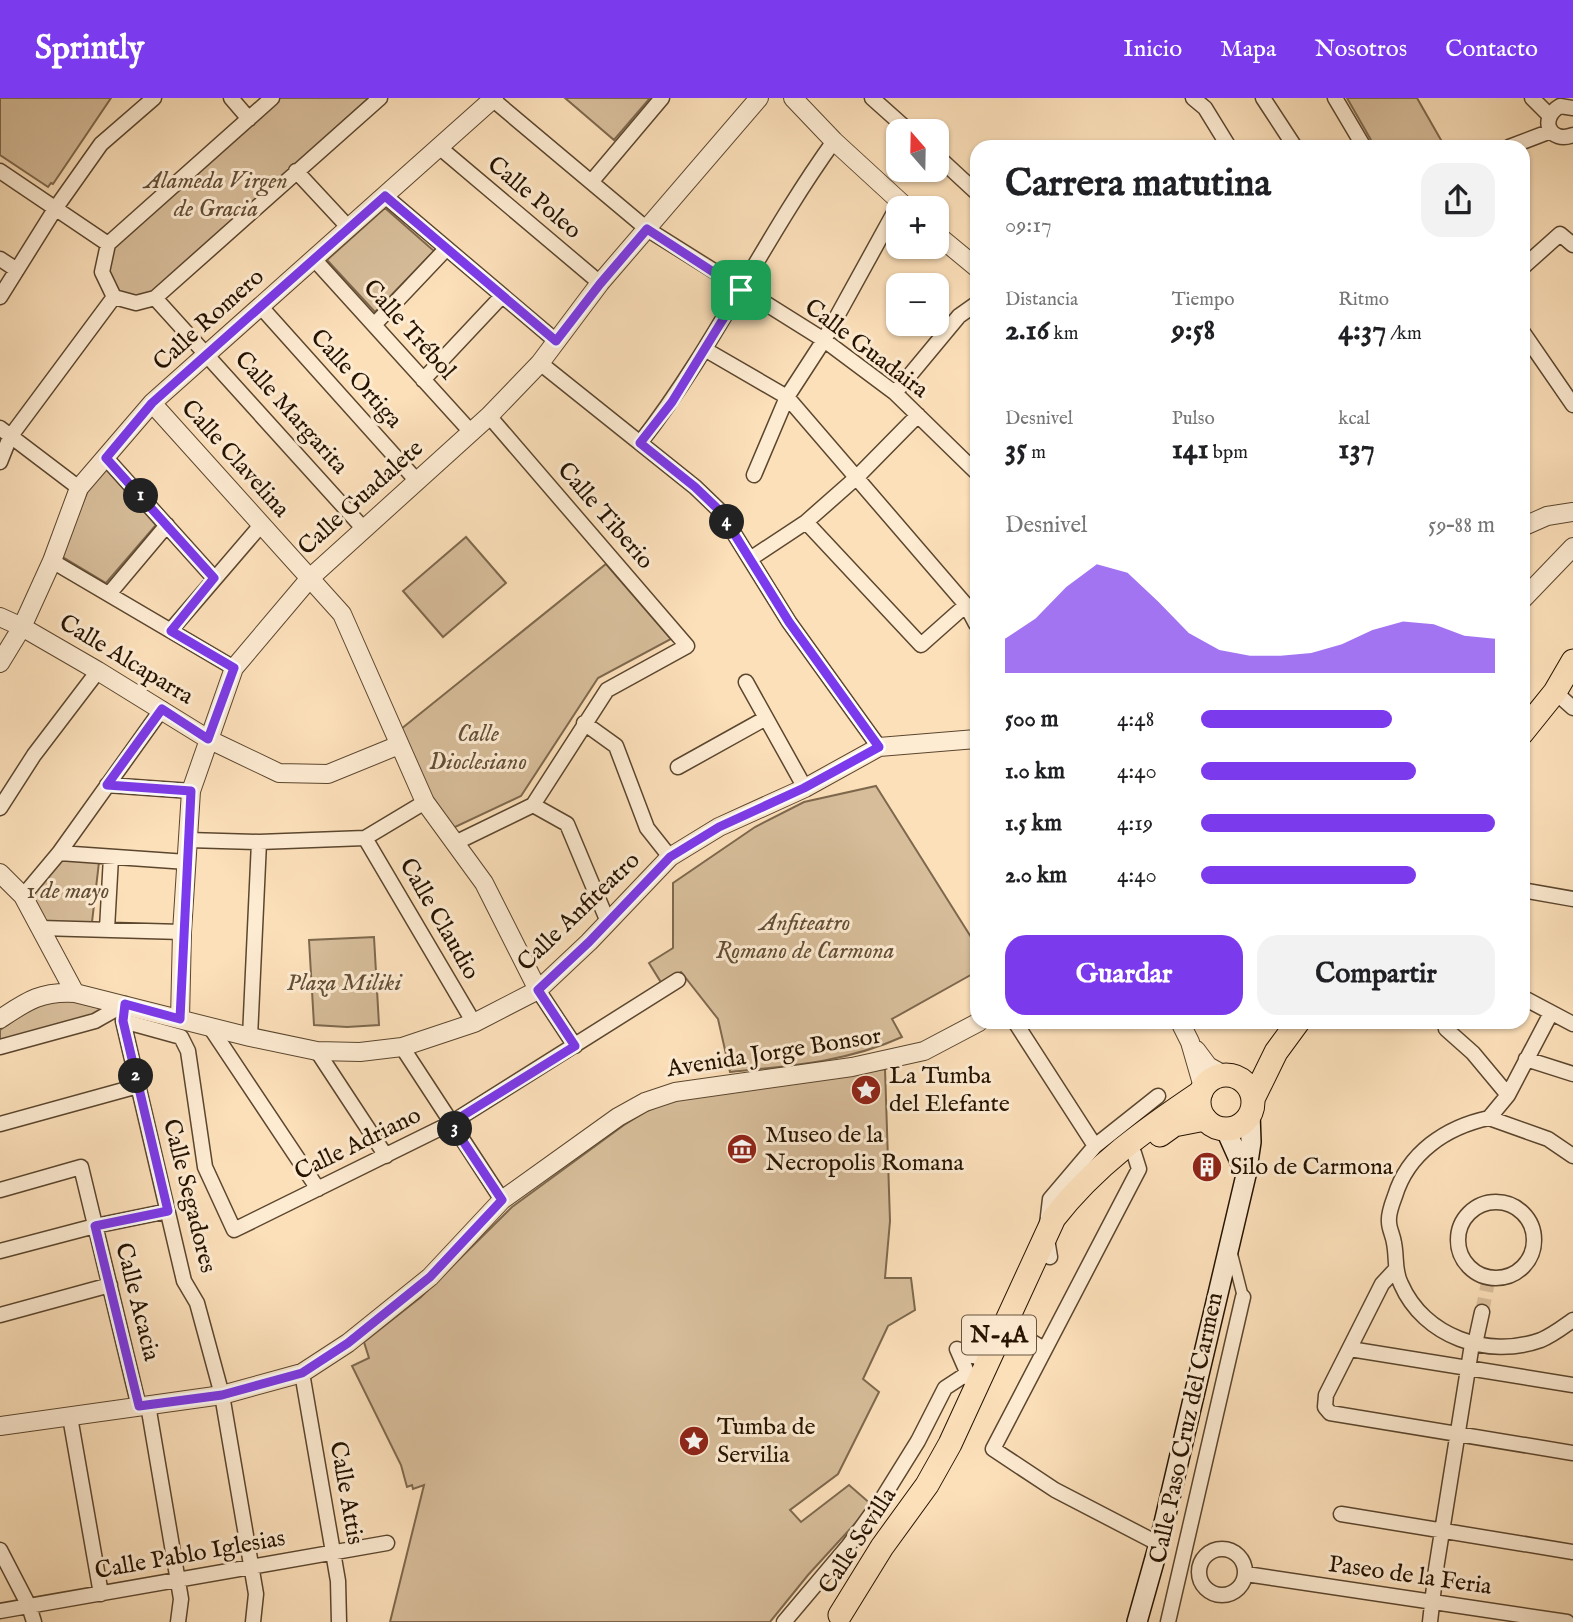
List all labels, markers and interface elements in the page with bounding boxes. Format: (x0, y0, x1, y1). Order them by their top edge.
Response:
text: Sprintly (35, 28, 144, 70)
text: Inicio (1123, 34, 1182, 65)
text: Mapa (1220, 34, 1276, 65)
text: Nosotros (1314, 34, 1407, 65)
text: Contacto (1445, 34, 1538, 65)
north arrow (886, 119, 948, 182)
map controls (886, 119, 949, 336)
street label: Calle Poleo (481, 150, 587, 246)
text: Carrera matutina (1005, 161, 1271, 209)
button: share (1421, 163, 1495, 237)
park label: Alameda Virgen de Gracia (141, 166, 288, 225)
button: + (886, 196, 949, 259)
text: 09:17 (1005, 211, 1052, 240)
pin (711, 260, 771, 320)
street label: Calle Romero (147, 262, 271, 378)
icon: arrive (722, 271, 760, 309)
street label: Calle Trébol (356, 273, 462, 387)
button: − (886, 273, 949, 336)
text: Distancia (1005, 288, 1078, 312)
text: Tiempo (1172, 288, 1234, 312)
text: Ritmo (1338, 288, 1389, 312)
street label: Calle Guadaira (798, 292, 935, 406)
text: 2.16 (1005, 312, 1049, 350)
text: 9:58 (1172, 312, 1215, 350)
text: 4:37 (1338, 312, 1386, 350)
text: km (1049, 322, 1078, 346)
text: /km (1386, 322, 1422, 346)
street label: Calle Ortiga (303, 323, 409, 436)
street label: Calle Margarita (227, 345, 355, 482)
street label: Calle Clavelina (174, 394, 297, 525)
text: Desnivel (1005, 407, 1073, 431)
text: Pulso (1172, 407, 1215, 431)
text: kcal (1338, 407, 1370, 431)
text: 35 (1005, 431, 1027, 469)
text: 141 (1172, 431, 1209, 469)
text: 137 (1338, 431, 1375, 469)
street label: Calle Guadalete (292, 433, 430, 563)
text: m (1027, 441, 1046, 465)
text: bpm (1209, 441, 1248, 465)
street label: Calle Tiberio (550, 456, 660, 576)
pin: 1 (124, 478, 158, 514)
text: 1 (137, 483, 144, 507)
pin: 4 (710, 504, 744, 540)
text: 4 (722, 509, 731, 533)
text: Desnivel (1005, 511, 1087, 540)
text: 59–88 m (1428, 511, 1495, 540)
street label: Calle Alcaparra (53, 608, 199, 713)
text: 500 m (1005, 705, 1059, 734)
text: 4:48 (1117, 705, 1155, 734)
park label: Calle Dioclesiano (429, 719, 527, 778)
text: 1.0 km (1005, 757, 1065, 786)
text: 4:40 (1117, 757, 1157, 786)
text: 1.5 km (1005, 809, 1062, 838)
text: 4:19 (1117, 809, 1153, 838)
street label: Calle Anfiteatro (511, 845, 647, 979)
street label: Calle Claudio (392, 853, 486, 985)
text: 2.0 km (1005, 861, 1067, 890)
text: 4:40 (1117, 861, 1157, 890)
park label: 1 de mayo (27, 876, 109, 907)
park label: Anfiteatro Romano de Carmona (716, 908, 894, 967)
button: Guardar (1005, 935, 1243, 1015)
button: Compartir (1257, 935, 1495, 1015)
park label: Plaza Miliki (287, 968, 403, 999)
street label: Avenida Jorge Bonsor (664, 1021, 884, 1085)
pin: 2 (118, 1058, 154, 1094)
place label: La Tumba del Elefante (889, 1061, 1010, 1120)
text: 2 (131, 1063, 140, 1087)
place icon: La Tumba del Elefante (849, 1073, 883, 1107)
street label: Calle Adriano (290, 1100, 426, 1188)
pin: 3 (438, 1112, 472, 1146)
street label: Calle Segadores (155, 1116, 223, 1276)
text: 3 (451, 1116, 458, 1140)
place label: Museo de la Necropolis Romana (765, 1120, 964, 1179)
museum icon: Museo de la Necropolis Romana (725, 1132, 759, 1166)
building icon: Silo de Carmona (1190, 1150, 1224, 1184)
place label: Silo de Carmona (1230, 1152, 1394, 1183)
street label: Calle Acacia (107, 1240, 167, 1365)
street label: Calle Paso Cruz del Carmen (1143, 1289, 1231, 1566)
road number: N-4A (962, 1316, 1036, 1354)
place label: Tumba de Servilia (717, 1412, 816, 1471)
place icon: Tumba de Servilia (677, 1424, 711, 1458)
street label: Calle Attis (322, 1439, 370, 1547)
street label: Calle Sevilla (812, 1481, 904, 1600)
street label: Calle Pablo Iglesias (92, 1523, 288, 1587)
street label: Paseo de la Feria (1326, 1549, 1494, 1603)

